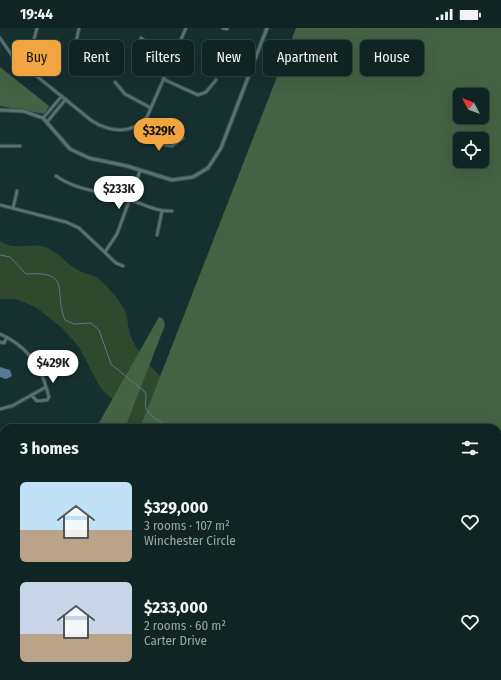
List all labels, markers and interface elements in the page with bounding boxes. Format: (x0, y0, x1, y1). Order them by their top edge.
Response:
text: 19:44 (20, 5, 53, 23)
chip: Buy (12, 40, 61, 76)
chip: Rent (69, 40, 124, 76)
chip: Filters (132, 40, 194, 76)
chip: New (202, 40, 255, 76)
chip: Apartment (263, 40, 352, 76)
chip: House (360, 40, 424, 76)
north arrow (453, 88, 489, 124)
map controls (453, 88, 489, 168)
pin: $329K (131, 118, 187, 152)
text: $329K (143, 123, 175, 138)
button: locate (453, 132, 489, 168)
pin: $233K (91, 176, 147, 210)
text: $233K (103, 181, 135, 196)
pin: $429K (25, 350, 81, 384)
text: $429K (36, 355, 70, 370)
icon: filters (459, 437, 481, 459)
text: 3 homes (20, 438, 79, 459)
text: $329,000 (144, 497, 208, 518)
icon: home (52, 498, 100, 546)
icon: heart (459, 511, 481, 533)
text: 3 rooms · 107 m² (144, 518, 230, 533)
text: Winchester Circle (144, 533, 236, 548)
text: $233,000 (144, 597, 208, 618)
icon: home (52, 598, 100, 646)
icon: heart (459, 611, 481, 633)
text: 2 rooms · 60 m² (144, 618, 226, 633)
text: Carter Drive (144, 633, 207, 648)

